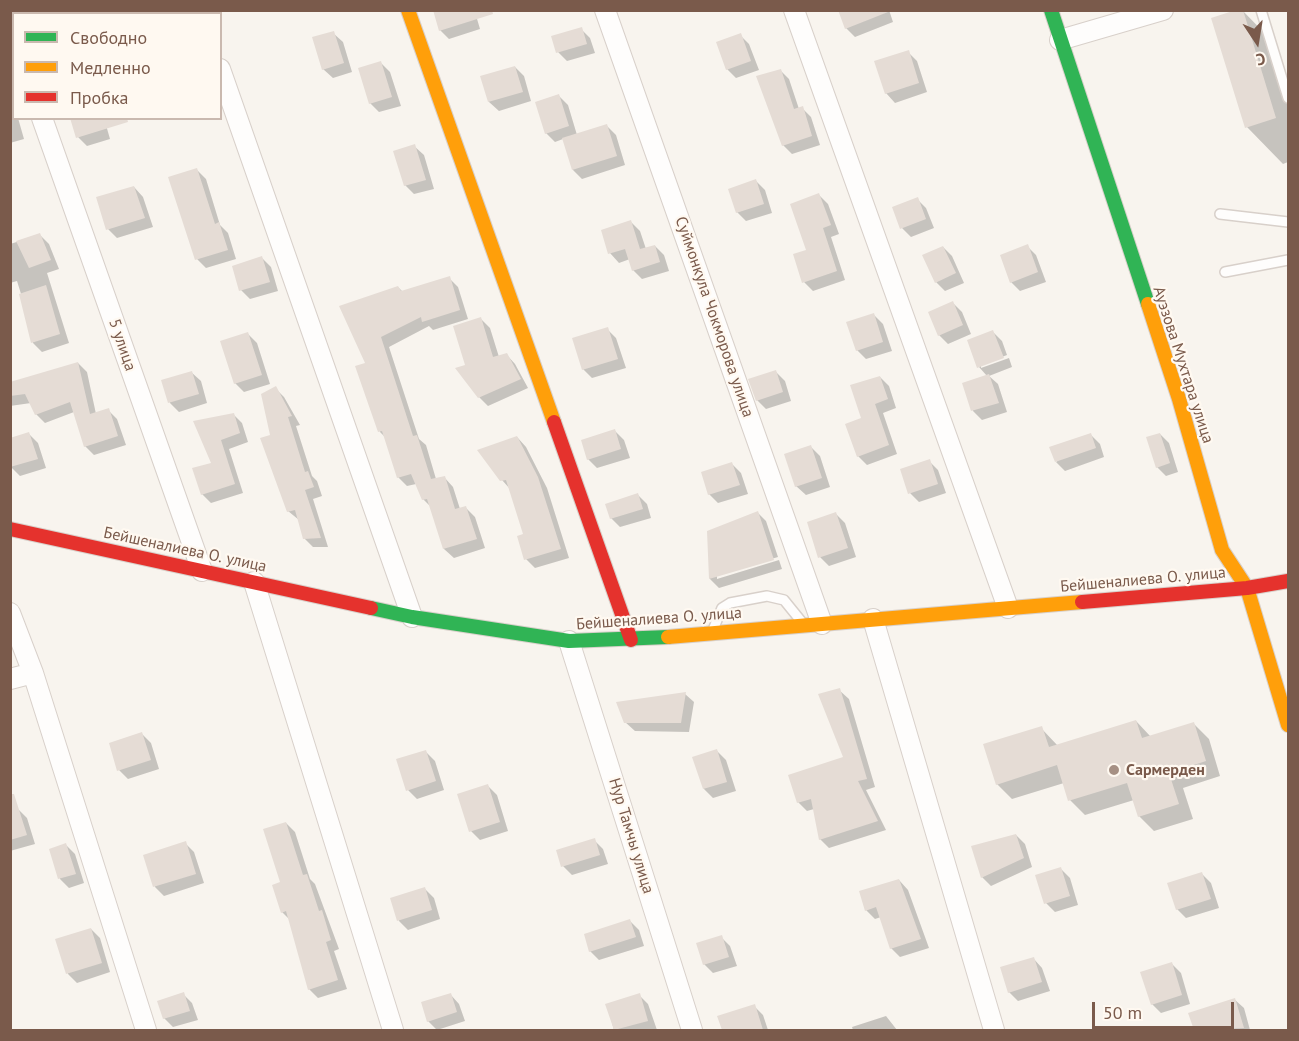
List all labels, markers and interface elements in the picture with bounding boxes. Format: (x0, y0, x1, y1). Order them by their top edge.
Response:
legend (12, 12, 222, 120)
north arrow (1227, 12, 1287, 72)
text: Свободно (70, 26, 147, 49)
text: С (1254, 49, 1267, 70)
text: Медленно (70, 56, 151, 79)
text: Пробка (70, 86, 128, 109)
street label: Суймонкула Чокморова улица (671, 214, 757, 420)
street label: Ауэзова Мухтара улица (1149, 284, 1217, 446)
street label: 5 улица (104, 316, 140, 374)
street label: Бейшеналиева О. улица (102, 523, 268, 577)
street label: Бейшеналиева О. улица (1059, 563, 1227, 597)
street label: Бейшеналиева О. улица (575, 604, 743, 634)
place label: Сармерден (1126, 760, 1205, 780)
marker: Сармерден (1107, 763, 1121, 777)
street label: Нур Тамчы улица (604, 776, 658, 896)
scale bar (1095, 990, 1238, 1028)
text: 50 m (1103, 1001, 1142, 1024)

